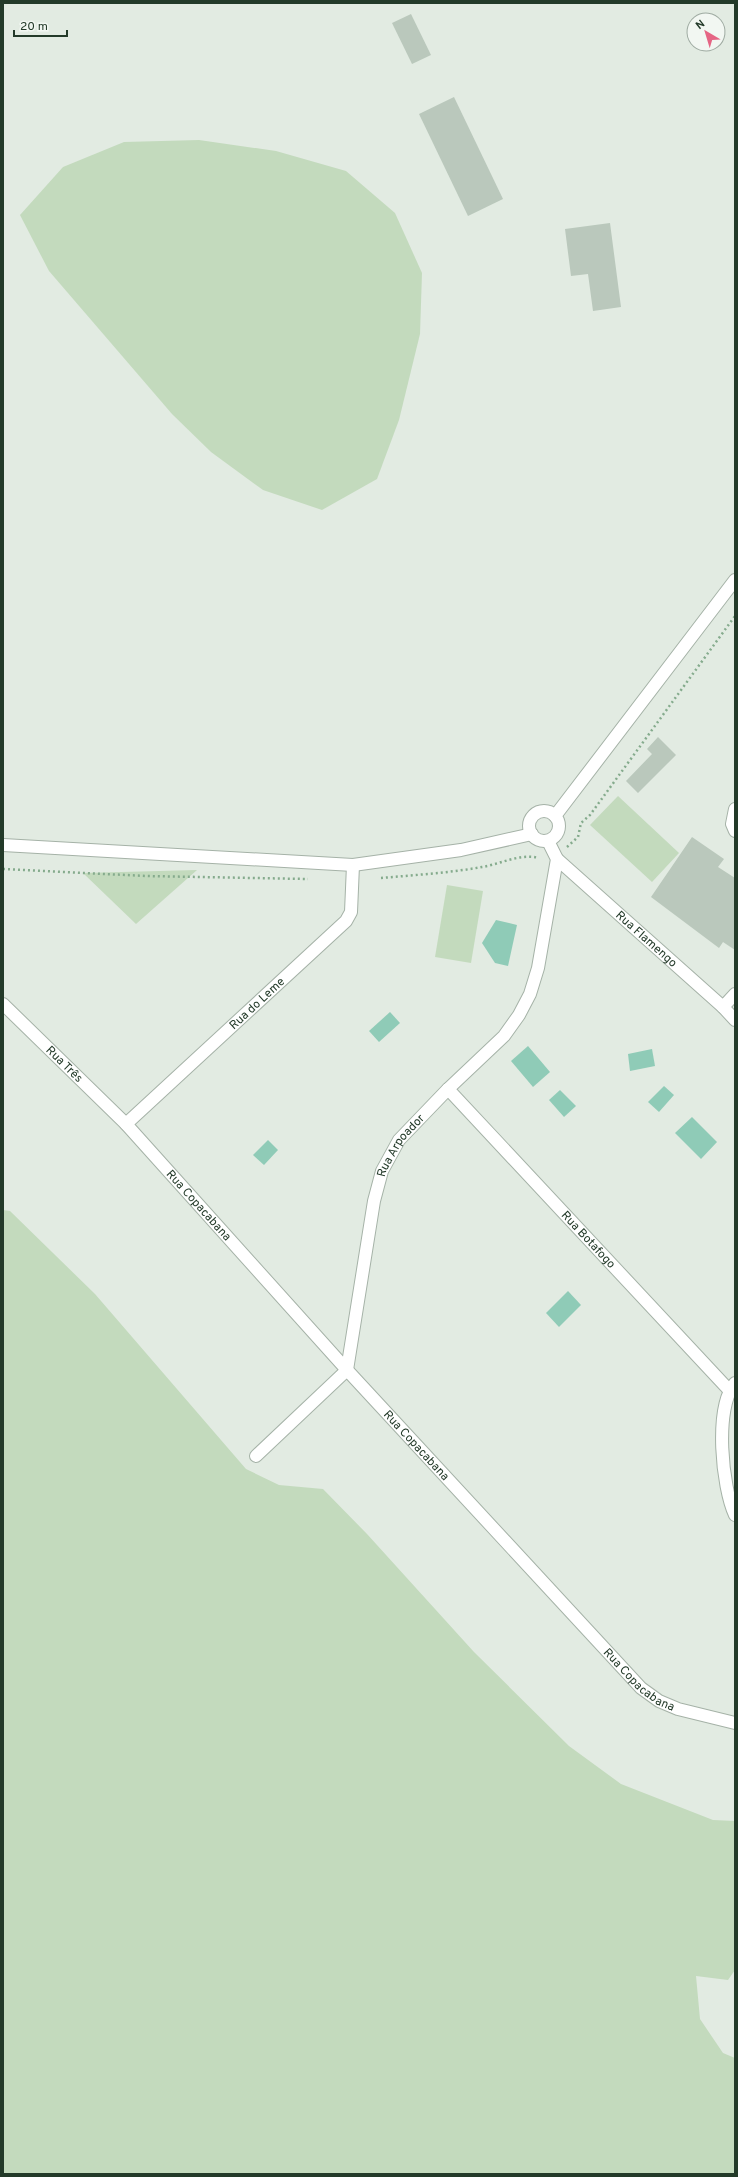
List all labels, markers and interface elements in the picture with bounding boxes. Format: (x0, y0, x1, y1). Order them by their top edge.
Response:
scale bar (14, 12, 67, 38)
north arrow (686, 12, 726, 52)
text: N (693, 17, 708, 33)
text: 20 m (20, 19, 48, 35)
street label: Rua Flamengo (612, 908, 680, 972)
street label: Rua do Leme (226, 974, 289, 1034)
street label: Rua Três (42, 1043, 86, 1087)
street label: Rua Arpoador (374, 1111, 429, 1179)
street label: Rua Copacabana (162, 1167, 234, 1245)
street label: Rua Botafogo (557, 1208, 619, 1273)
street label: Rua Copacabana (379, 1407, 452, 1485)
street label: Rua Copacabana (599, 1645, 677, 1716)

